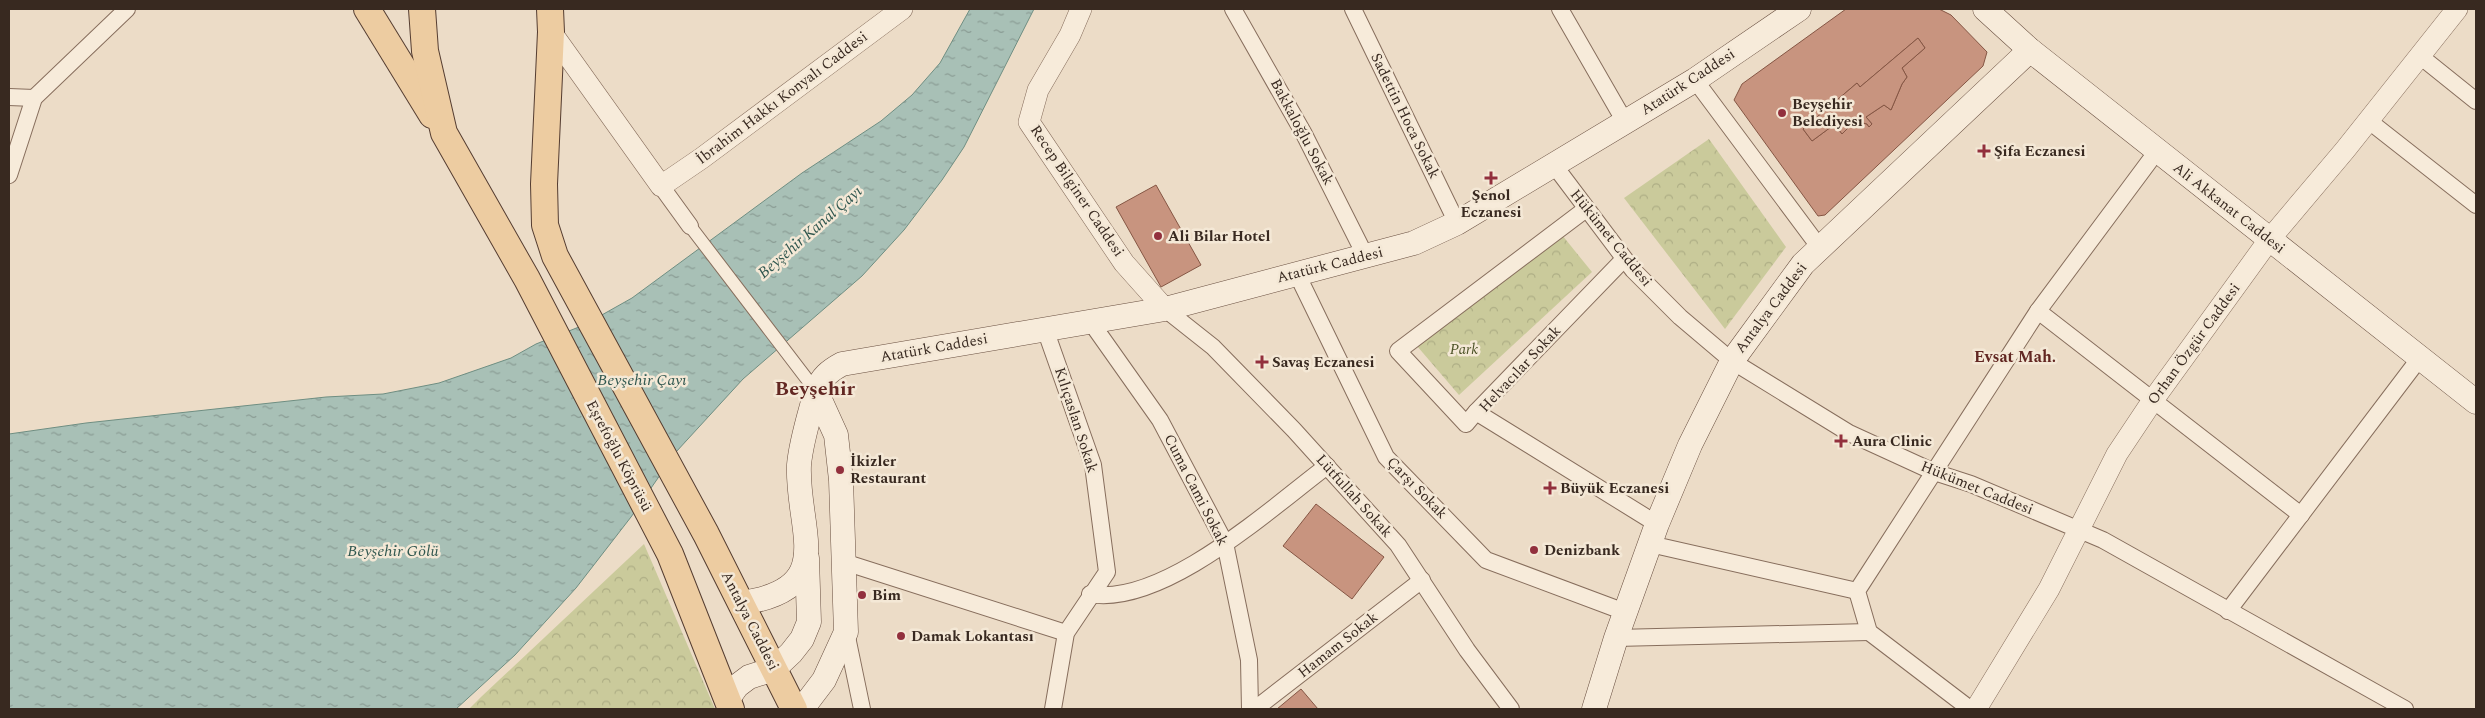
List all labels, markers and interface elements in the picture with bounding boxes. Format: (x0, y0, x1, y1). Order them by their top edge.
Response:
street label: İbrahim Hakkı Konyalı Caddesi (691, 26, 873, 170)
street label: Atatürk Caddesi (1636, 43, 1740, 121)
street label: Sadettin Hoca Sokak (1364, 49, 1446, 183)
street label: Bakkaloğlu Sokak (1264, 74, 1340, 190)
place label: Beyşehir Belediyesi (1792, 93, 1863, 133)
marker: Beyşehir Belediyesi (1776, 107, 1788, 119)
street label: Recep Bilginer Caddesi (1024, 120, 1130, 262)
place label: Şifa Eczanesi (1994, 140, 2086, 163)
marker: Şifa Eczanesi (1978, 145, 1990, 157)
street label: Ali Akkanat Caddesi (2168, 157, 2290, 259)
marker: Şenol Eczanesi (1485, 172, 1497, 184)
water label: Beyşehir Kanal Çayı (752, 179, 868, 284)
place label: Şenol Eczanesi (1461, 184, 1521, 224)
street label: Hükümet Caddesi (1564, 184, 1658, 292)
place label: Ali Bilar Hotel (1168, 225, 1270, 248)
marker: Ali Bilar Hotel (1152, 230, 1164, 242)
street label: Atatürk Caddesi (1274, 241, 1386, 289)
street label: Antalya Caddesi (1729, 258, 1813, 358)
street label: Orhan Özgür Caddesi (2142, 278, 2246, 410)
street label: Helvacılar Sokak (1473, 320, 1567, 418)
street label: Atatürk Caddesi (878, 327, 990, 369)
park label: Park (1450, 338, 1478, 361)
district label: Evsat Mah. (1974, 345, 2056, 369)
place label: Savaş Eczanesi (1272, 351, 1375, 374)
marker: Savaş Eczanesi (1256, 356, 1268, 368)
street label: Kılıçaslan Sokak (1048, 364, 1104, 476)
water label: Beyşehir Çayı (597, 368, 687, 392)
district label: Beyşehir (775, 374, 856, 404)
street label: Eşrefoğlu Köprüsü (580, 396, 658, 516)
street label: Cuma Cami Sokak (1158, 430, 1234, 550)
place label: Aura Clinic (1852, 430, 1932, 453)
marker: Aura Clinic (1834, 434, 1848, 448)
street label: Lütfullah Sokak (1310, 449, 1398, 543)
place label: İkizler Restaurant (850, 450, 927, 490)
street label: Çarşı Sokak (1381, 452, 1453, 524)
street label: Hükümet Caddesi (1917, 455, 2037, 521)
marker: İkizler Restaurant (834, 464, 846, 476)
place label: Büyük Eczanesi (1560, 477, 1669, 500)
marker: Büyük Eczanesi (1544, 482, 1556, 494)
water label: Beyşehir Gölü (347, 539, 439, 563)
place label: Denizbank (1544, 539, 1620, 562)
marker: Denizbank (1528, 544, 1540, 556)
street label: Antalya Caddesi (715, 567, 785, 675)
place label: Bim (872, 584, 902, 607)
marker: Bim (856, 589, 868, 601)
street label: Hamam Sokak (1293, 606, 1383, 684)
place label: Damak Lokantası (911, 625, 1034, 648)
marker: Damak Lokantası (895, 630, 907, 642)

